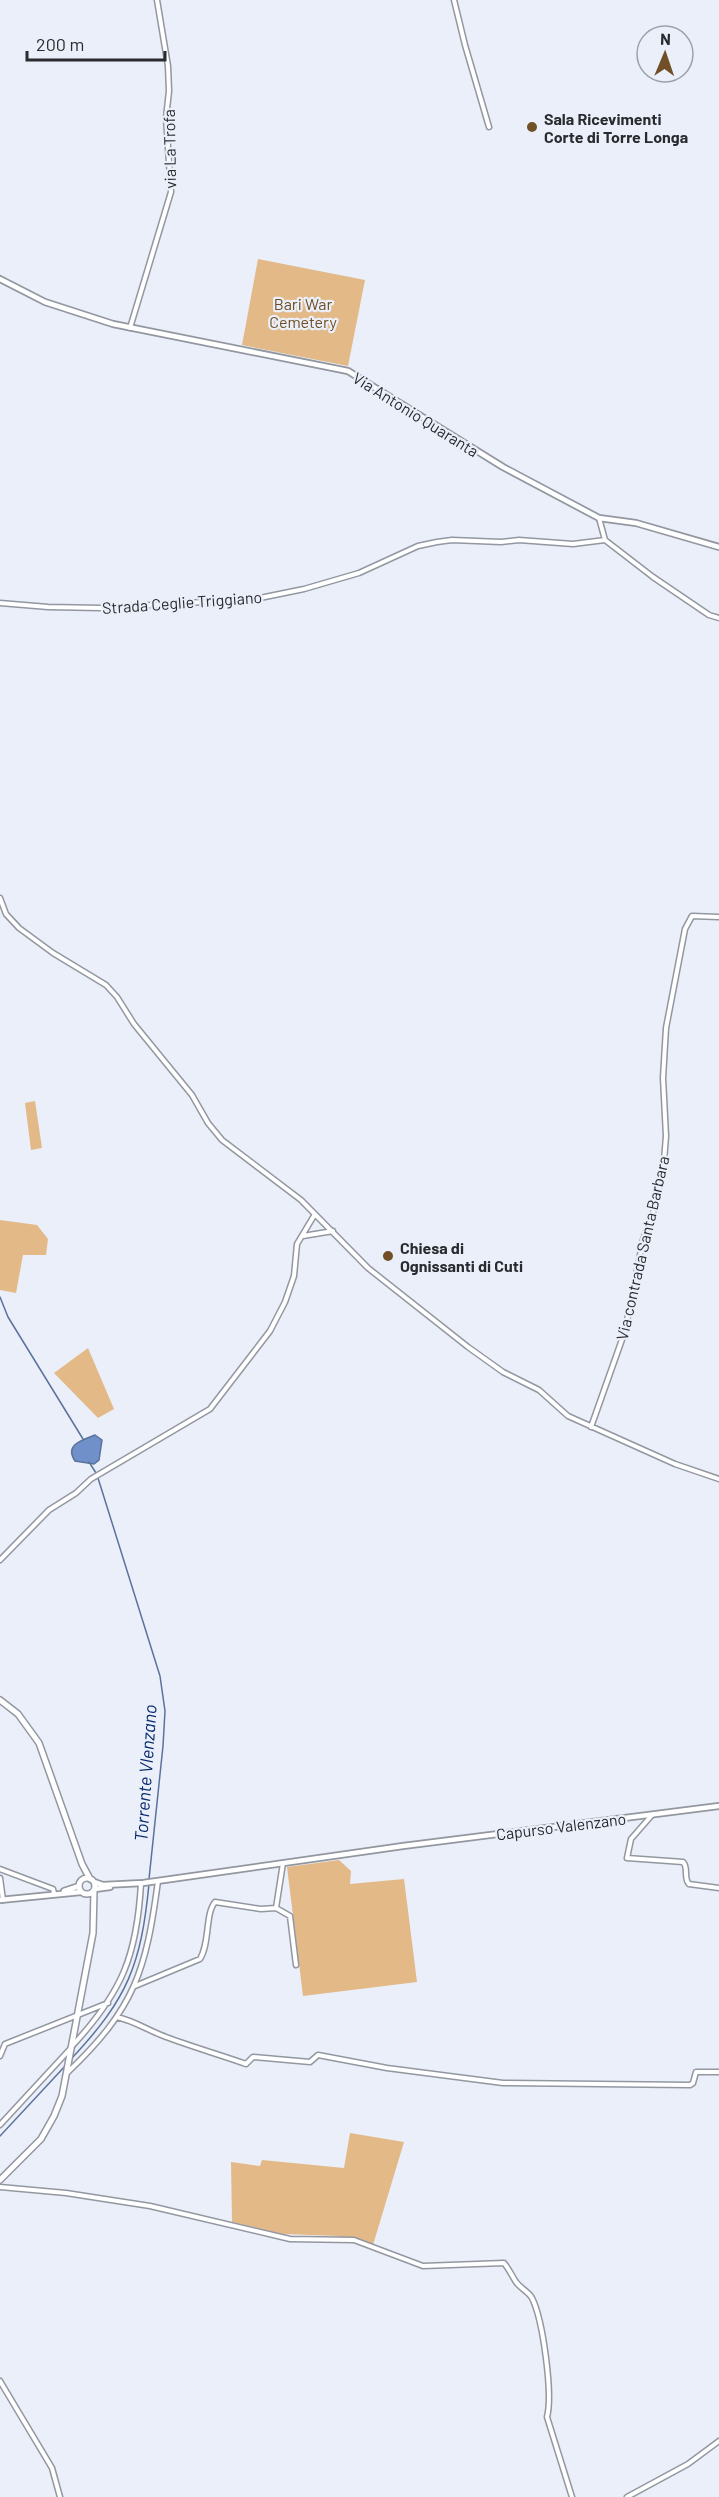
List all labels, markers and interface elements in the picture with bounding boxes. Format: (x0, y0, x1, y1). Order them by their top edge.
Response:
scale bar (27, 24, 165, 62)
north arrow (635, 24, 695, 84)
text: N (660, 29, 671, 48)
text: 200 m (36, 33, 84, 55)
street label: via La Trofa (159, 109, 179, 189)
place label: Sala Ricevimenti Corte di Torre Longa (544, 109, 688, 146)
marker: Sala Ricevimenti Corte di Torre Longa (525, 120, 539, 134)
park label: Bari War Cemetery (269, 294, 337, 331)
street label: Via Antonio Quaranta (350, 368, 482, 460)
street label: Strada Ceglie Triggiano (101, 587, 263, 617)
street label: Via contrada Santa Barbara (612, 1154, 672, 1342)
place label: Chiesa di Ognissanti di Cuti (400, 1238, 523, 1275)
marker: Chiesa di Ognissanti di Cuti (381, 1249, 395, 1263)
water label: Torrente Vlenzano (129, 1704, 161, 1842)
street label: Capurso Valenzano (495, 1809, 627, 1843)

